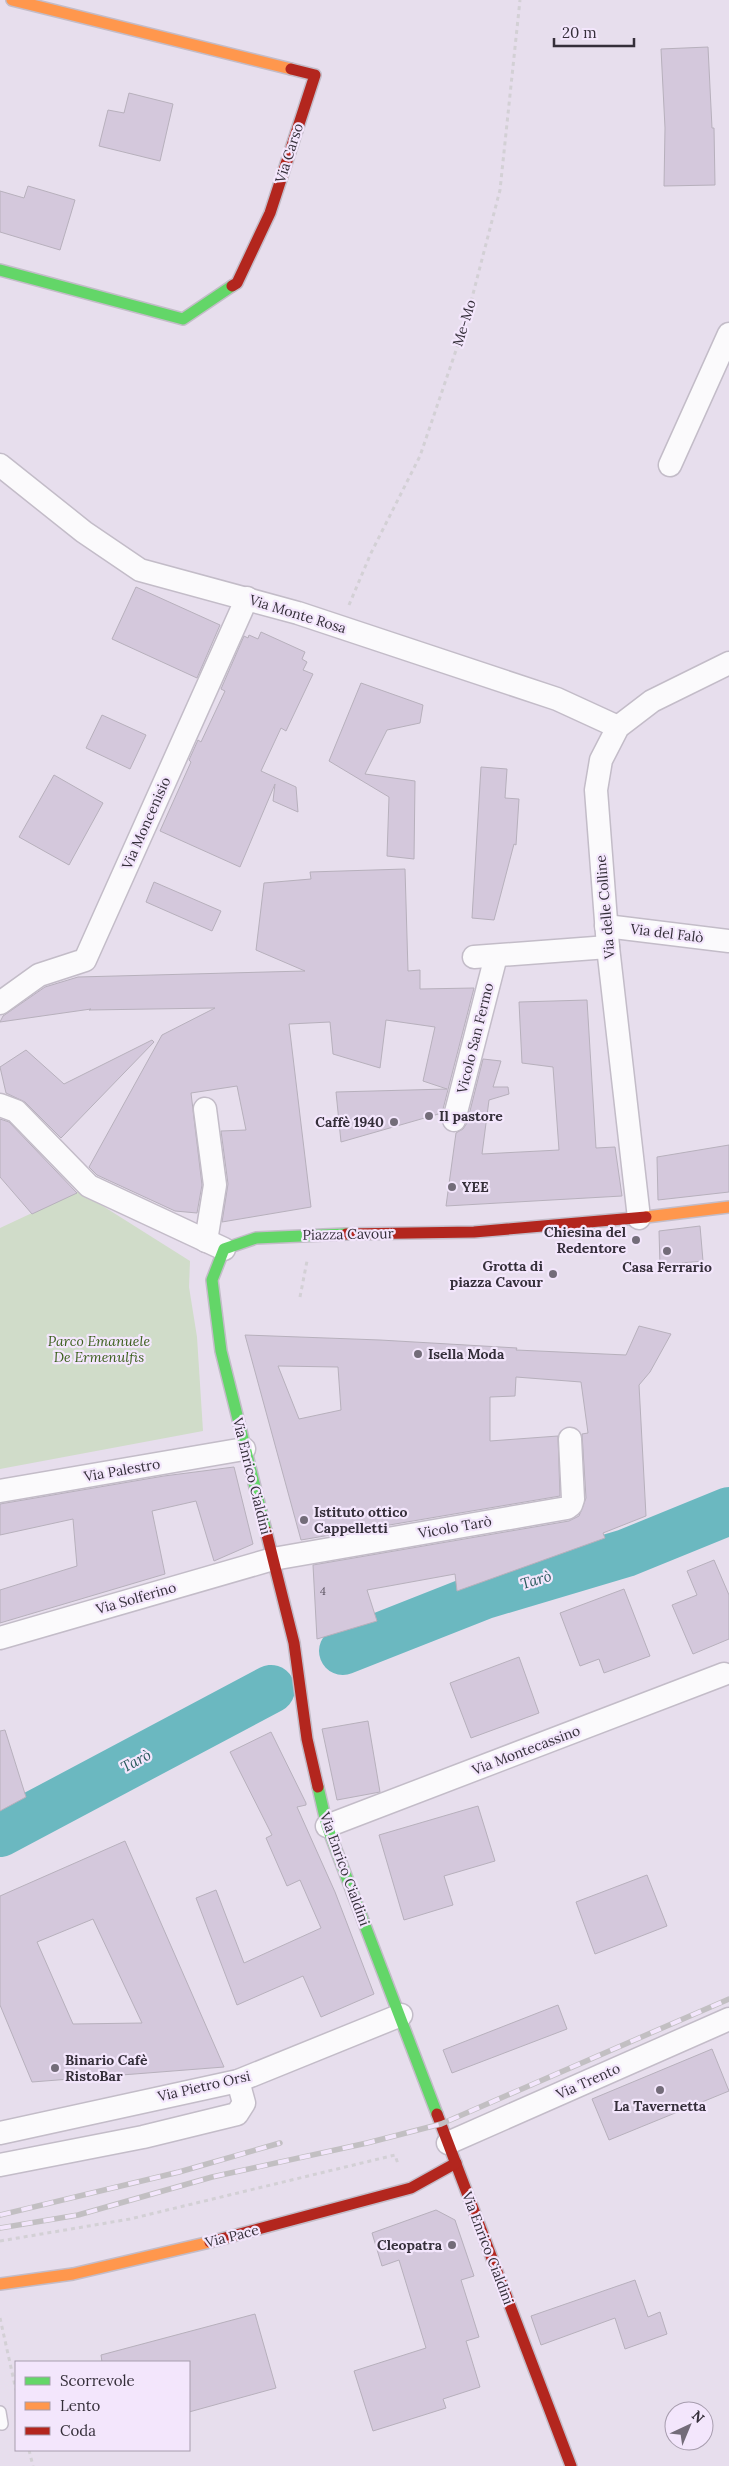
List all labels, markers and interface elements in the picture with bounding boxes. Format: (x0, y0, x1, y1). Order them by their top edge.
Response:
scale bar (554, 15, 634, 47)
text: 20 m (562, 23, 597, 42)
street label: Via Carso (271, 121, 307, 186)
street label: Me-Mo (448, 297, 480, 349)
street label: Via Monte Rosa (246, 590, 349, 637)
street label: Via Moncenisio (117, 774, 174, 873)
street label: Via delle Colline (591, 854, 619, 961)
street label: Via del Falò (628, 919, 705, 946)
street label: Vicolo San Fermo (452, 981, 497, 1096)
place label: Il pastore (439, 1107, 503, 1125)
marker: Il pastore (423, 1110, 435, 1122)
place label: Caffè 1940 (315, 1113, 384, 1131)
marker: Caffè 1940 (388, 1116, 400, 1128)
place label: YEE (462, 1178, 489, 1196)
marker: YEE (446, 1181, 458, 1193)
place label: Chiesina del Redentore (544, 1223, 627, 1257)
street label: Piazza Cavour (302, 1224, 394, 1244)
marker: Chiesina del Redentore (630, 1234, 642, 1246)
marker: Casa Ferrario (661, 1245, 673, 1257)
place label: Grotta di piazza Cavour (450, 1257, 543, 1291)
place label: Casa Ferrario (622, 1258, 712, 1276)
marker: Grotta di piazza Cavour (547, 1268, 559, 1280)
park label: Parco Emanuele De Ermenulfis (48, 1332, 150, 1366)
place label: Isella Moda (428, 1345, 505, 1363)
marker: Isella Moda (412, 1348, 424, 1360)
street label: Via Enrico Cialdini (229, 1415, 275, 1536)
street label: Via Palestro (82, 1454, 161, 1486)
place label: Istituto ottico Cappelletti (314, 1503, 407, 1537)
street label: Vicolo Tarò (416, 1512, 493, 1542)
marker: Istituto ottico Cappelletti (298, 1514, 310, 1526)
water label: Tarò (518, 1566, 554, 1593)
street label: Via Solferino (93, 1578, 178, 1618)
house number: 4 (320, 1584, 326, 1598)
street label: Via Montecassino (469, 1721, 583, 1779)
water label: Tarò (117, 1745, 154, 1776)
street label: Via Enrico Cialdini (316, 1809, 374, 1928)
place label: Binario Cafè RistoBar (65, 2051, 148, 2085)
street label: Via Trento (552, 2059, 623, 2103)
marker: Binario Cafè RistoBar (49, 2062, 61, 2074)
street label: Via Pietro Orsi (155, 2067, 252, 2106)
marker: La Tavernetta (654, 2084, 666, 2096)
place label: La Tavernetta (614, 2097, 707, 2115)
street label: Via Enrico Cialdini (458, 2188, 518, 2307)
street label: Via Pace (202, 2221, 261, 2252)
place label: Cleopatra (377, 2236, 443, 2254)
marker: Cleopatra (446, 2239, 458, 2251)
legend (15, 2361, 190, 2451)
text: Scorrevole (60, 2371, 135, 2390)
text: Lento (60, 2396, 101, 2415)
north arrow (664, 2401, 714, 2451)
text: N (688, 2406, 708, 2427)
text: Coda (60, 2421, 96, 2440)

